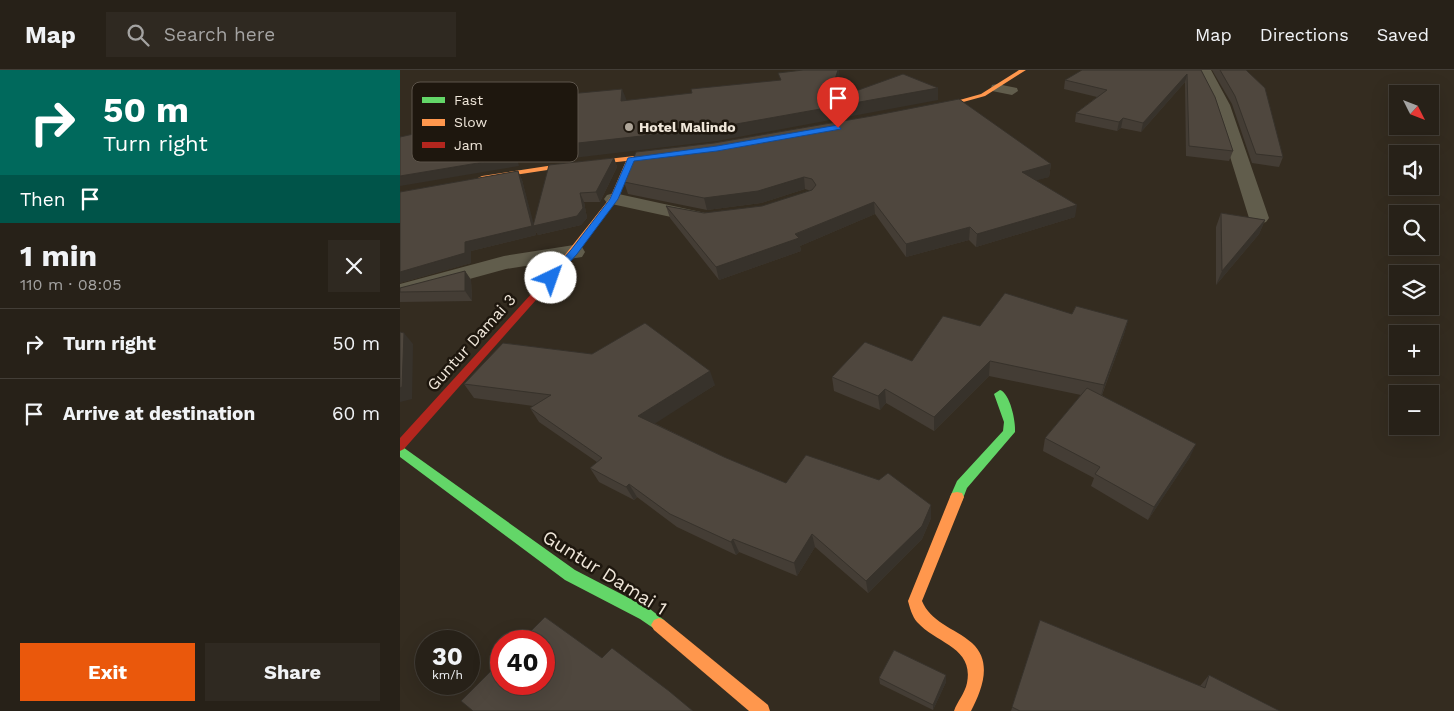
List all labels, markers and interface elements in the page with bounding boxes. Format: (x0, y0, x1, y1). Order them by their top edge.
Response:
search box (106, 12, 456, 57)
text: Map (25, 21, 76, 49)
icon: search (124, 21, 152, 49)
text: Search here (164, 23, 275, 46)
text: Map (1195, 24, 1232, 45)
text: Directions (1260, 24, 1349, 45)
text: Saved (1377, 24, 1429, 45)
pin (817, 77, 859, 128)
legend (412, 82, 578, 162)
icon: arrive (824, 84, 852, 112)
north arrow (1389, 85, 1439, 135)
map controls (1389, 85, 1439, 435)
text: 50 m (103, 89, 189, 131)
icon: right (20, 90, 85, 155)
text: Fast (454, 92, 483, 108)
text: Slow (454, 114, 487, 130)
place label: Hotel Malindo (639, 119, 736, 135)
marker: Hotel Malindo (623, 121, 635, 133)
text: Turn right (103, 131, 208, 156)
text: Jam (454, 137, 483, 153)
button: sound (1389, 145, 1439, 195)
icon: arrive (76, 185, 104, 213)
text: Then (20, 188, 66, 211)
button: search (1389, 205, 1439, 255)
text: 1 min (20, 238, 97, 273)
button: close (328, 240, 380, 292)
position arrow (524, 251, 576, 303)
button: layers (1389, 265, 1439, 315)
text: 110 m · 08:05 (20, 275, 121, 294)
street label: Guntur Damai 3 (423, 290, 520, 395)
button: + (1389, 325, 1439, 375)
icon: right (20, 330, 48, 358)
text: Turn right (63, 332, 156, 355)
text: 50 m (333, 332, 380, 355)
button: − (1389, 385, 1439, 435)
icon: arrive (20, 400, 48, 428)
text: Arrive at destination (63, 402, 255, 425)
text: 60 m (332, 402, 380, 425)
street label: Guntur Damai 1 (538, 525, 671, 620)
speed limit sign: 40 (490, 630, 555, 695)
text: 30 (432, 642, 463, 671)
button: Exit (20, 643, 195, 701)
button: Share (205, 643, 380, 701)
text: km/h (432, 668, 463, 682)

